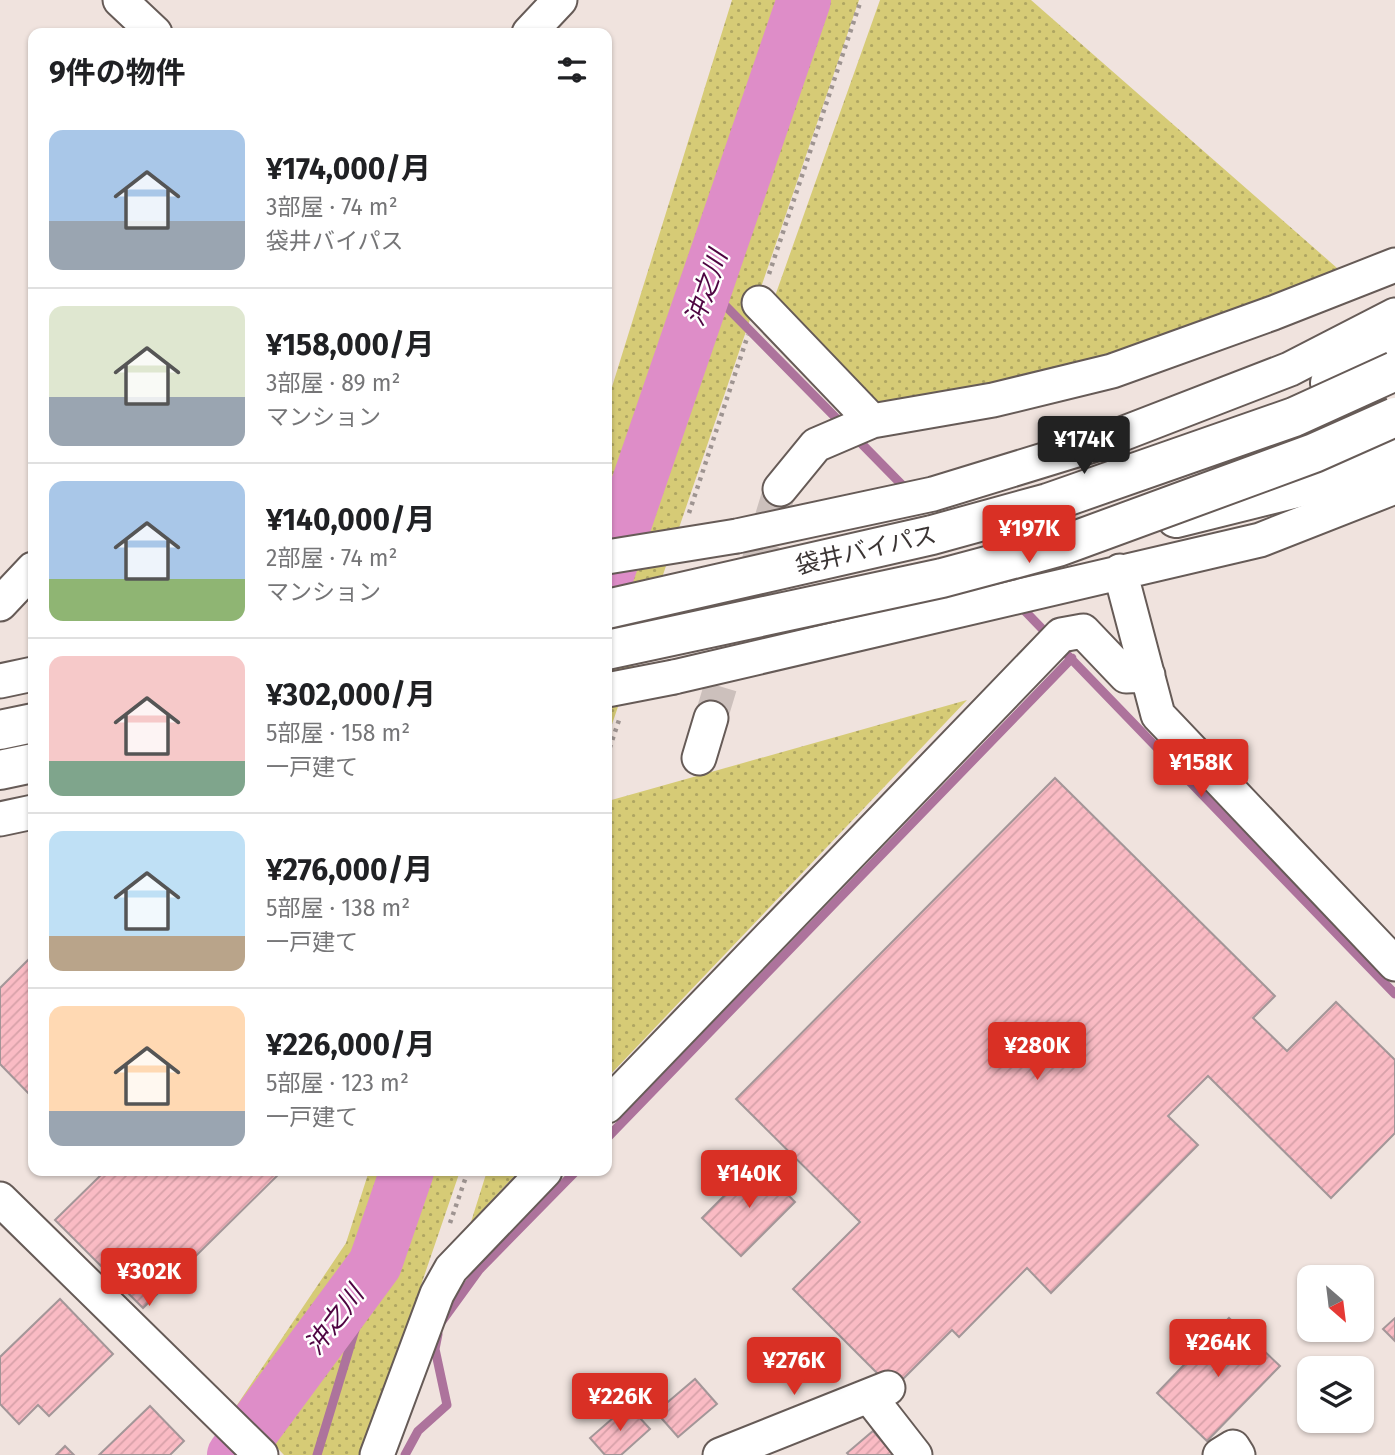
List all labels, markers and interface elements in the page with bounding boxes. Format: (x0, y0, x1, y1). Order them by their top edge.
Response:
icon: filters (553, 51, 591, 89)
text: 9件の物件 (49, 55, 186, 91)
text: ¥174,000/月 (266, 151, 431, 187)
icon: home (105, 158, 189, 242)
text: 3部屋 · 74 m² (266, 193, 398, 221)
text: 袋井バイパス (266, 227, 404, 255)
water label: 沖之川 (679, 243, 735, 330)
text: ¥158,000/月 (266, 327, 435, 363)
icon: home (105, 334, 189, 418)
text: 3部屋 · 89 m² (266, 369, 400, 397)
text: マンション (266, 403, 381, 431)
pin: ¥174K (1035, 416, 1133, 476)
text: ¥174K (1054, 425, 1114, 453)
text: ¥140,000/月 (266, 502, 436, 538)
pin: ¥197K (980, 505, 1078, 565)
icon: home (105, 509, 189, 593)
text: ¥197K (999, 514, 1059, 542)
street label: 袋井バイパス (793, 520, 939, 580)
text: 2部屋 · 74 m² (266, 544, 398, 572)
text: マンション (266, 578, 381, 606)
text: ¥302,000/月 (266, 677, 436, 713)
icon: home (105, 684, 189, 768)
text: 5部屋 · 158 m² (266, 719, 410, 747)
pin: ¥158K (1152, 740, 1250, 799)
text: ¥158K (1169, 748, 1233, 776)
text: 一戸建て (266, 753, 358, 781)
text: ¥276,000/月 (266, 852, 433, 888)
icon: home (105, 859, 189, 943)
text: 5部屋 · 138 m² (266, 894, 410, 922)
text: 一戸建て (266, 928, 358, 956)
pin: ¥280K (988, 1023, 1086, 1082)
text: ¥226,000/月 (266, 1027, 436, 1063)
text: ¥280K (1004, 1031, 1070, 1059)
icon: home (105, 1034, 189, 1118)
text: 5部屋 · 123 m² (266, 1069, 409, 1097)
text: 一戸建て (266, 1103, 358, 1131)
pin: ¥140K (700, 1150, 798, 1210)
text: ¥140K (717, 1159, 781, 1187)
pin: ¥302K (100, 1248, 198, 1308)
text: ¥302K (117, 1257, 181, 1285)
north arrow (1297, 1265, 1374, 1342)
map controls (1297, 1265, 1374, 1433)
water label: 沖之川 (299, 1277, 372, 1361)
pin: ¥264K (1169, 1320, 1267, 1379)
text: ¥264K (1185, 1328, 1251, 1356)
pin: ¥276K (745, 1338, 843, 1397)
text: ¥276K (763, 1346, 825, 1374)
button: layers (1297, 1356, 1374, 1433)
pin: ¥226K (571, 1374, 669, 1433)
text: ¥226K (588, 1382, 652, 1410)

